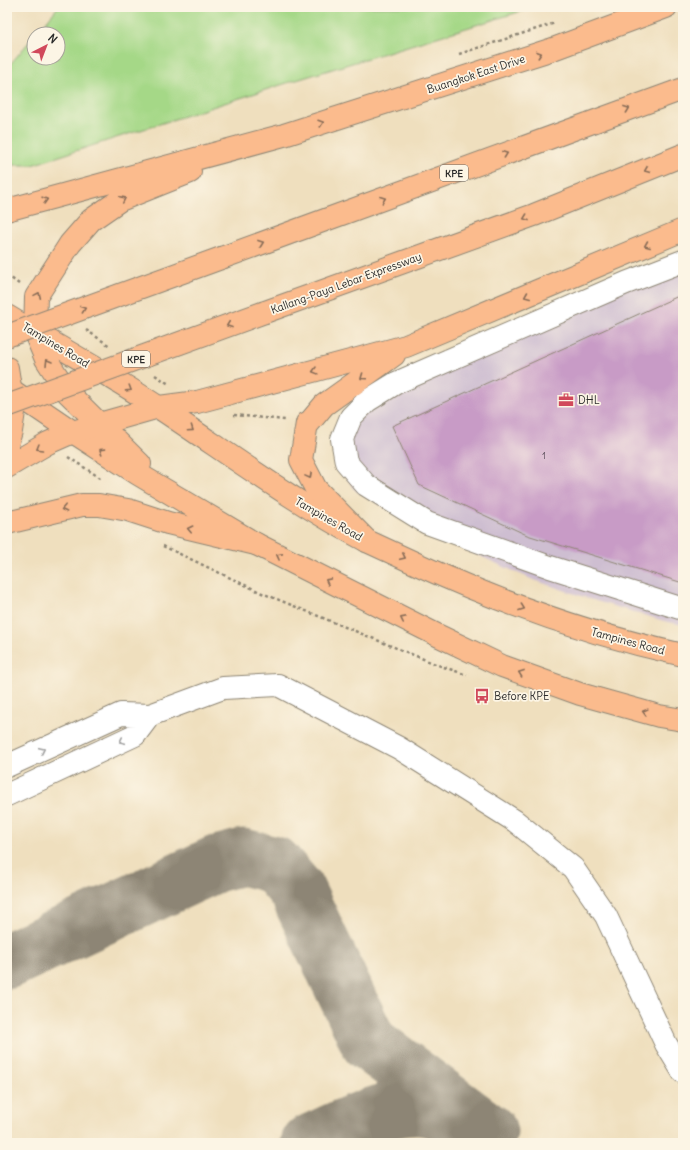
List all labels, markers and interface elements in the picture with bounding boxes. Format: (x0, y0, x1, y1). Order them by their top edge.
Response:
north arrow (26, 26, 66, 66)
text: N (45, 31, 60, 46)
one-way arrow (535, 50, 542, 59)
street label: Buangkok East Drive (425, 52, 527, 96)
one-way arrow (624, 106, 631, 114)
one-way arrow (318, 119, 325, 128)
one-way arrow (502, 150, 509, 159)
road number: KPE (440, 165, 468, 181)
one-way arrow (643, 165, 650, 173)
one-way arrow (380, 195, 387, 203)
one-way arrow (41, 196, 48, 205)
one-way arrow (119, 196, 126, 204)
one-way arrow (523, 213, 530, 221)
one-way arrow (257, 240, 264, 248)
one-way arrow (644, 241, 651, 249)
street label: Kallang-Paya Lebar Expressway (269, 249, 423, 317)
one-way arrow (34, 291, 42, 298)
one-way arrow (524, 291, 531, 299)
one-way arrow (79, 305, 86, 313)
street label: Tampines Road (20, 320, 92, 371)
one-way arrow (225, 320, 232, 329)
road number: KPE (122, 351, 150, 367)
one-way arrow (45, 359, 52, 366)
one-way arrow (311, 366, 318, 375)
one-way arrow (360, 372, 367, 380)
one-way arrow (125, 384, 132, 391)
office icon: DHL (557, 391, 575, 409)
place label: DHL (578, 393, 600, 407)
one-way arrow (187, 424, 194, 432)
one-way arrow (36, 444, 43, 451)
one-way arrow (100, 449, 107, 456)
house number: 1 (542, 450, 546, 461)
one-way arrow (305, 472, 312, 479)
street label: Tampines Road (293, 494, 366, 544)
one-way arrow (61, 505, 67, 513)
one-way arrow (187, 525, 194, 533)
one-way arrow (398, 552, 406, 560)
one-way arrow (276, 553, 283, 561)
one-way arrow (325, 579, 333, 586)
one-way arrow (519, 603, 526, 612)
one-way arrow (400, 616, 407, 623)
street label: Tampines Road (590, 624, 667, 658)
one-way arrow (518, 669, 525, 678)
bus stop icon: Before KPE (473, 687, 491, 705)
place label: Before KPE (494, 689, 549, 703)
one-way arrow (642, 708, 649, 717)
one-way arrow (119, 736, 126, 744)
one-way arrow (38, 747, 46, 755)

